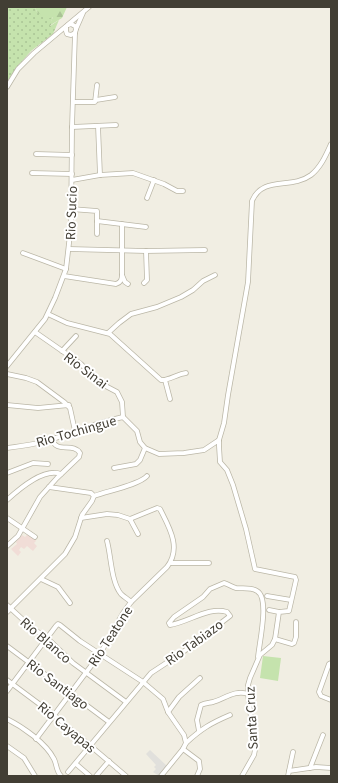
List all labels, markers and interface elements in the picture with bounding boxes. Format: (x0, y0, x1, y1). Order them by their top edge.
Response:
street label: Rio Sucio (61, 186, 83, 241)
street label: Rio Sinai (59, 347, 112, 394)
street label: Rio Tochingue (34, 411, 119, 453)
street label: Rio Teatone (84, 602, 138, 671)
street label: Rio Blanco (15, 613, 75, 669)
street label: Rio Tabiazo (162, 615, 228, 671)
street label: Rio Santiago (22, 655, 93, 715)
street label: Santa Cruz (240, 686, 264, 750)
street label: Rio Cayapas (33, 697, 100, 758)

